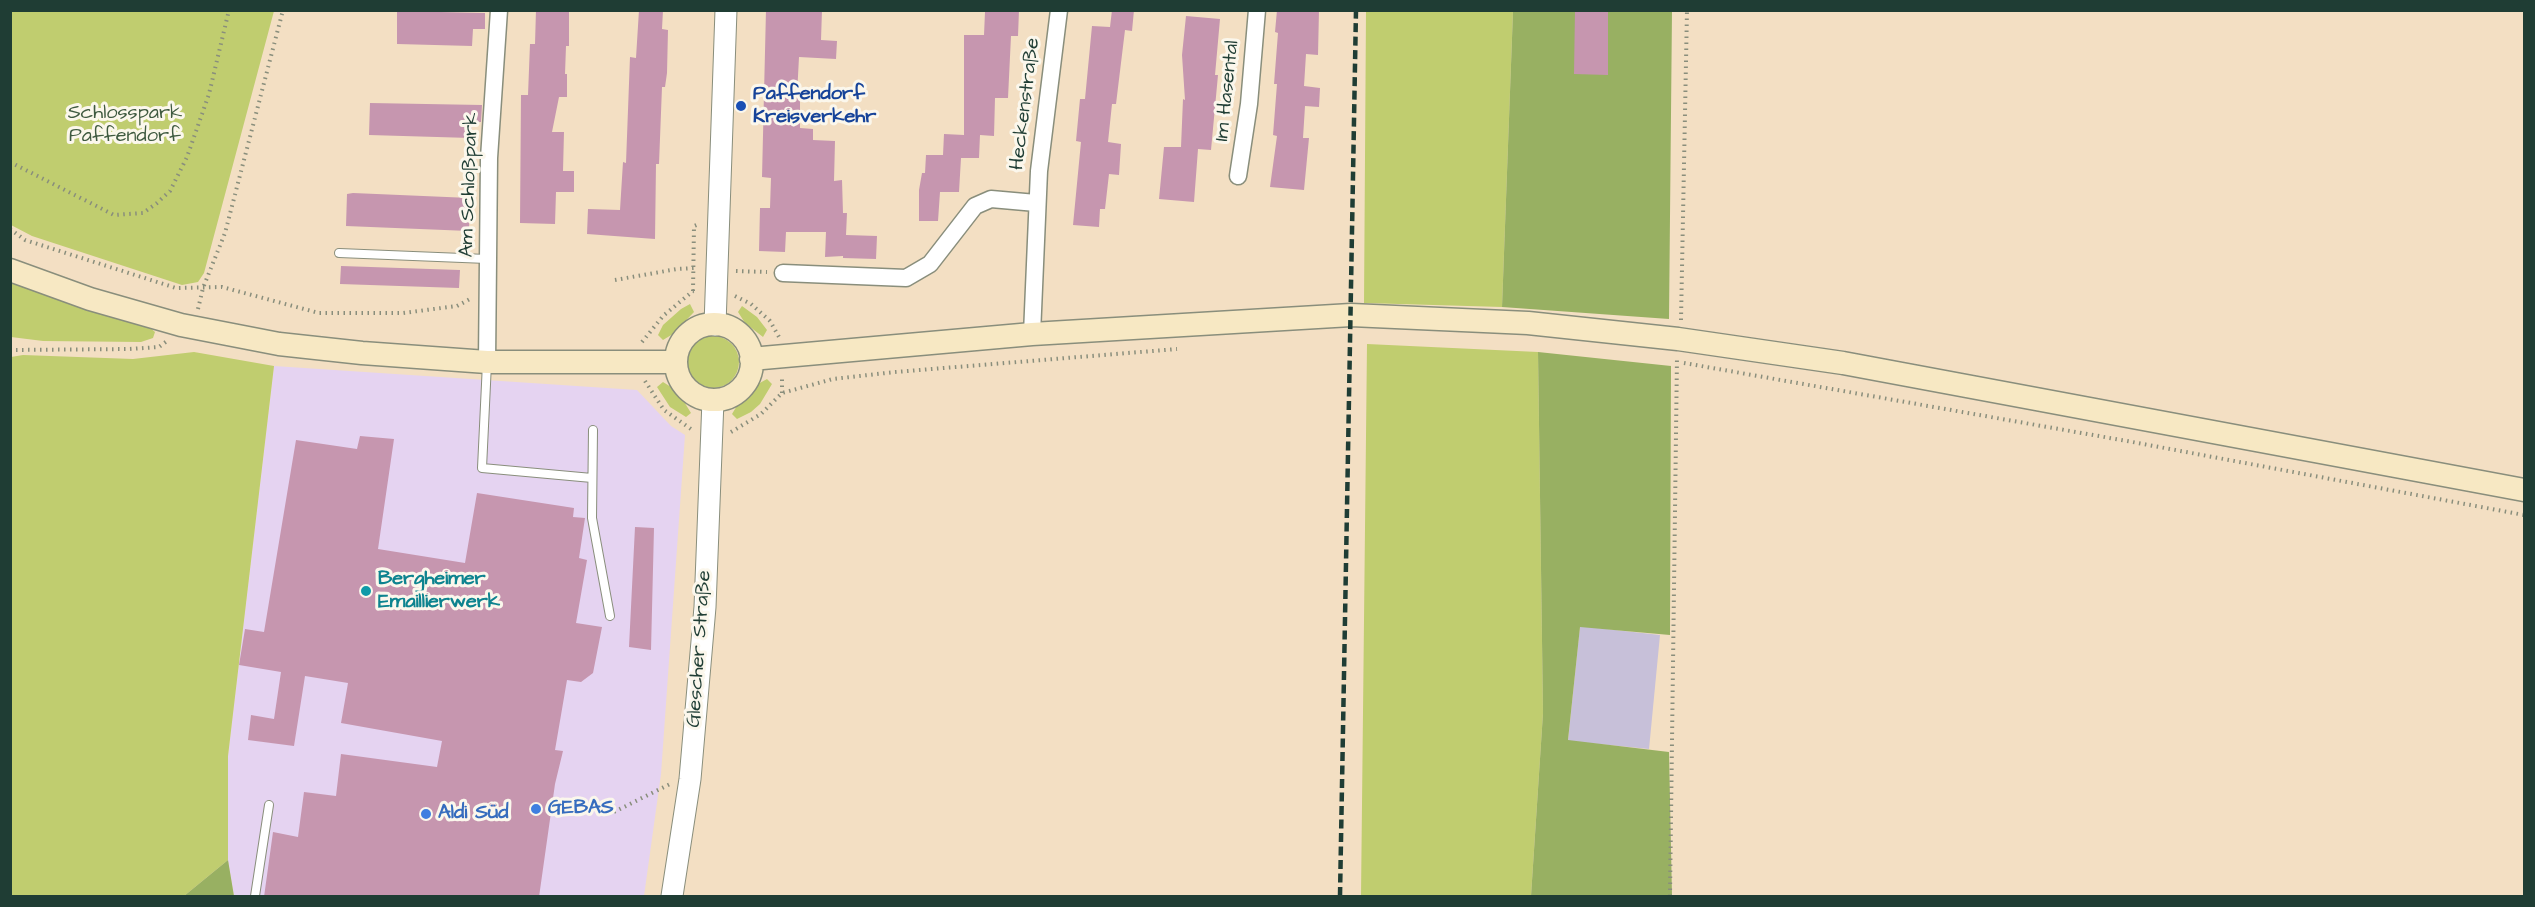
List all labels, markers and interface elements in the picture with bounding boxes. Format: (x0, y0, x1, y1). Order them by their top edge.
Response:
street label: Heckenstraße (1006, 37, 1046, 171)
street label: Im Hasental (1211, 39, 1245, 143)
place label: Paffendorf Kreisverkehr (753, 83, 876, 130)
marker: Paffendorf Kreisverkehr (734, 99, 748, 113)
park label: Schlosspark Paffendorf (68, 102, 182, 149)
street label: Am Schloßpark (455, 112, 485, 258)
place label: Bergheimer Emaillierwerk (378, 568, 500, 615)
street label: Glescher Straße (683, 570, 717, 728)
marker: Bergheimer Emaillierwerk (359, 584, 373, 598)
place label: GEBAS (548, 797, 614, 821)
place label: Aldi Süd (438, 802, 509, 826)
marker: GEBAS (529, 802, 543, 816)
marker: Aldi Süd (419, 807, 433, 821)

